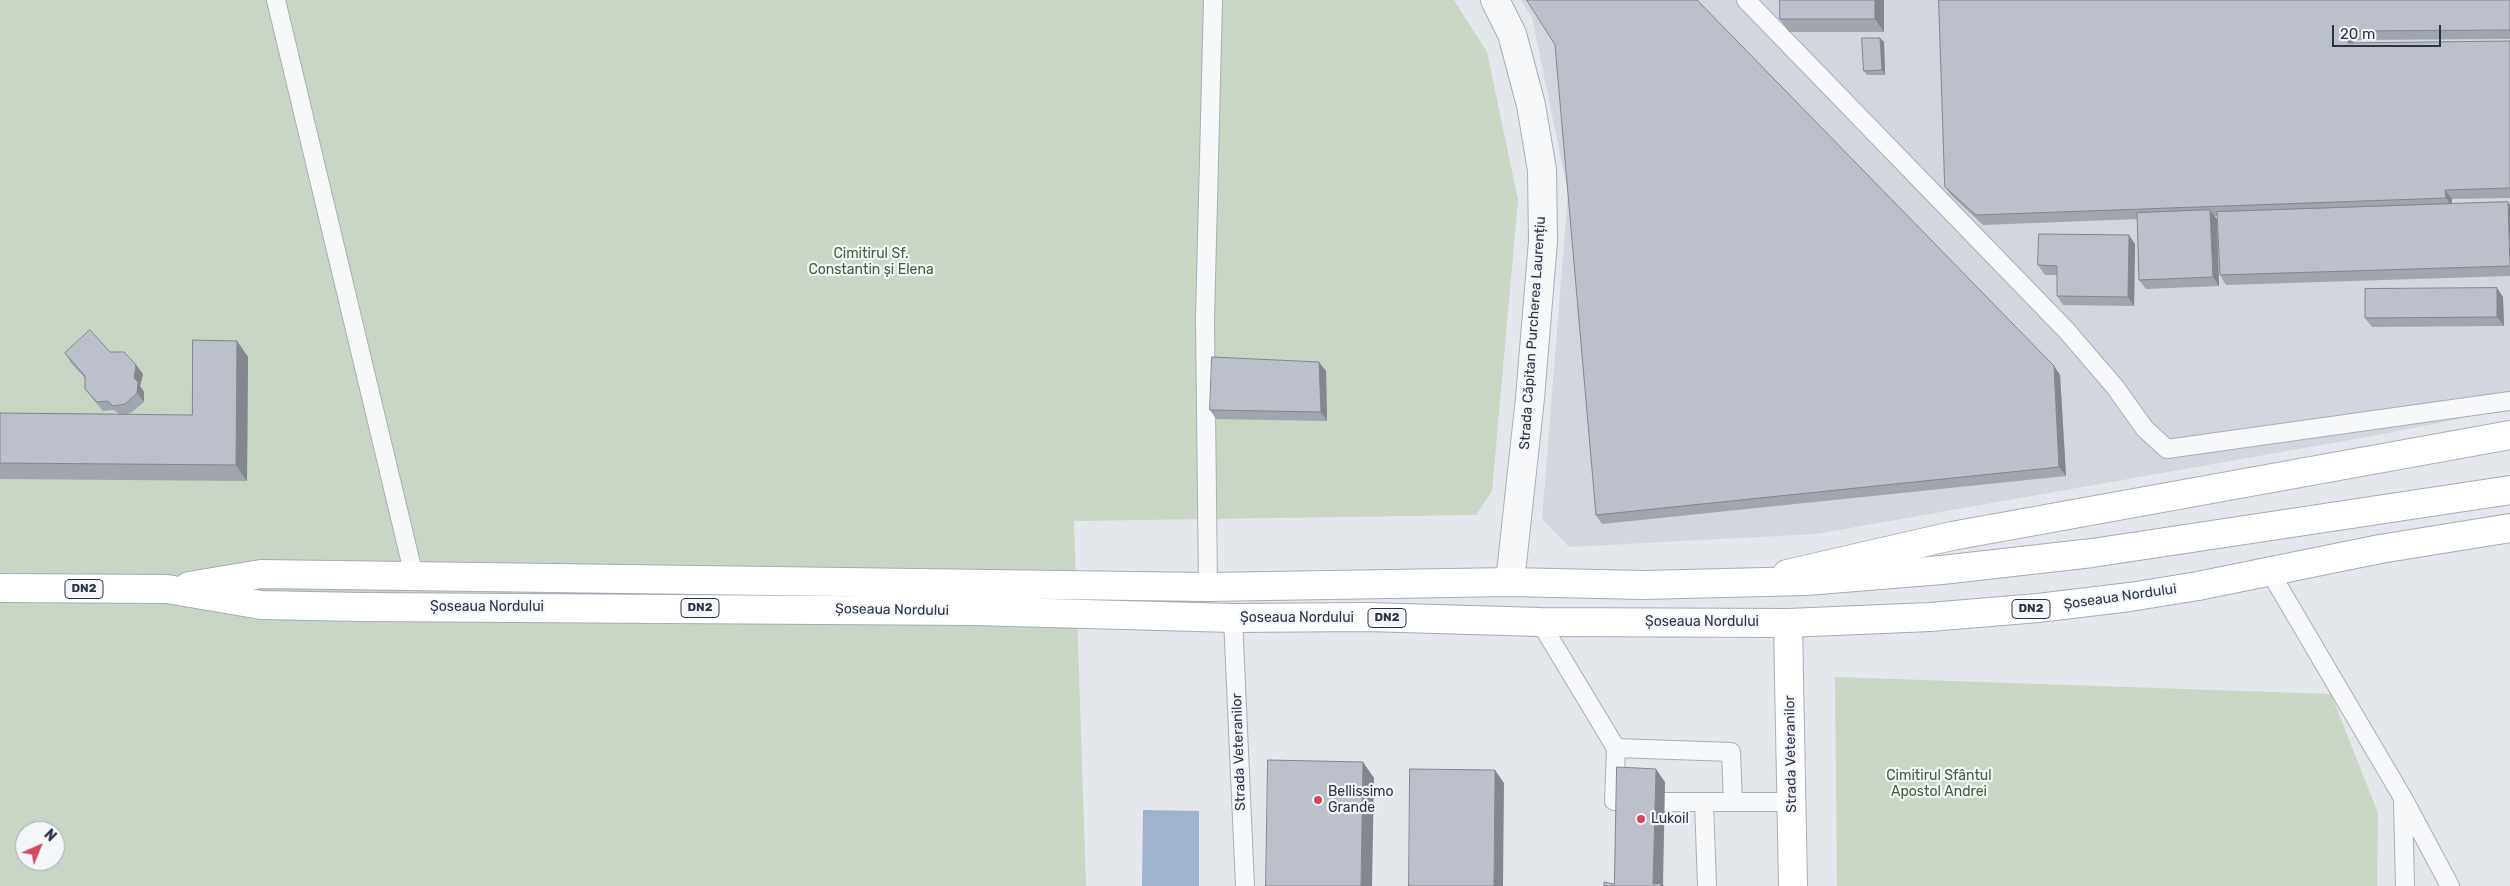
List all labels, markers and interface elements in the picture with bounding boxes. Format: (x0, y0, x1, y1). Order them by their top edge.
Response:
scale bar (2335, 15, 2444, 47)
text: 20 m (2340, 25, 2375, 43)
street label: Strada Căpitan Purcherea Laurențiu (1516, 216, 1550, 450)
park label: Cimitirul Sf. Constantin și Elena (808, 246, 934, 278)
road number: DN2 (65, 580, 103, 598)
street label: Șoseaua Nordului (2062, 581, 2178, 613)
road number: DN2 (681, 598, 719, 618)
street label: Șoseaua Nordului (430, 599, 544, 615)
road number: DN2 (2012, 600, 2050, 618)
street label: Șoseaua Nordului (835, 601, 949, 619)
road number: DN2 (1368, 608, 1406, 628)
street label: Șoseaua Nordului (1240, 610, 1354, 626)
street label: Șoseaua Nordului (1645, 614, 1759, 630)
street label: Strada Veteranilor (1229, 693, 1249, 811)
street label: Strada Veteranilor (1782, 695, 1800, 813)
park label: Cimitirul Sfântul Apostol Andrei (1886, 768, 1992, 800)
place label: Bellissimo Grande (1328, 784, 1394, 816)
marker: Bellissimo Grande (1312, 794, 1324, 806)
place label: Lukoil (1651, 811, 1689, 827)
marker: Lukoil (1635, 813, 1647, 825)
north arrow (15, 821, 65, 871)
text: N (41, 826, 60, 845)

